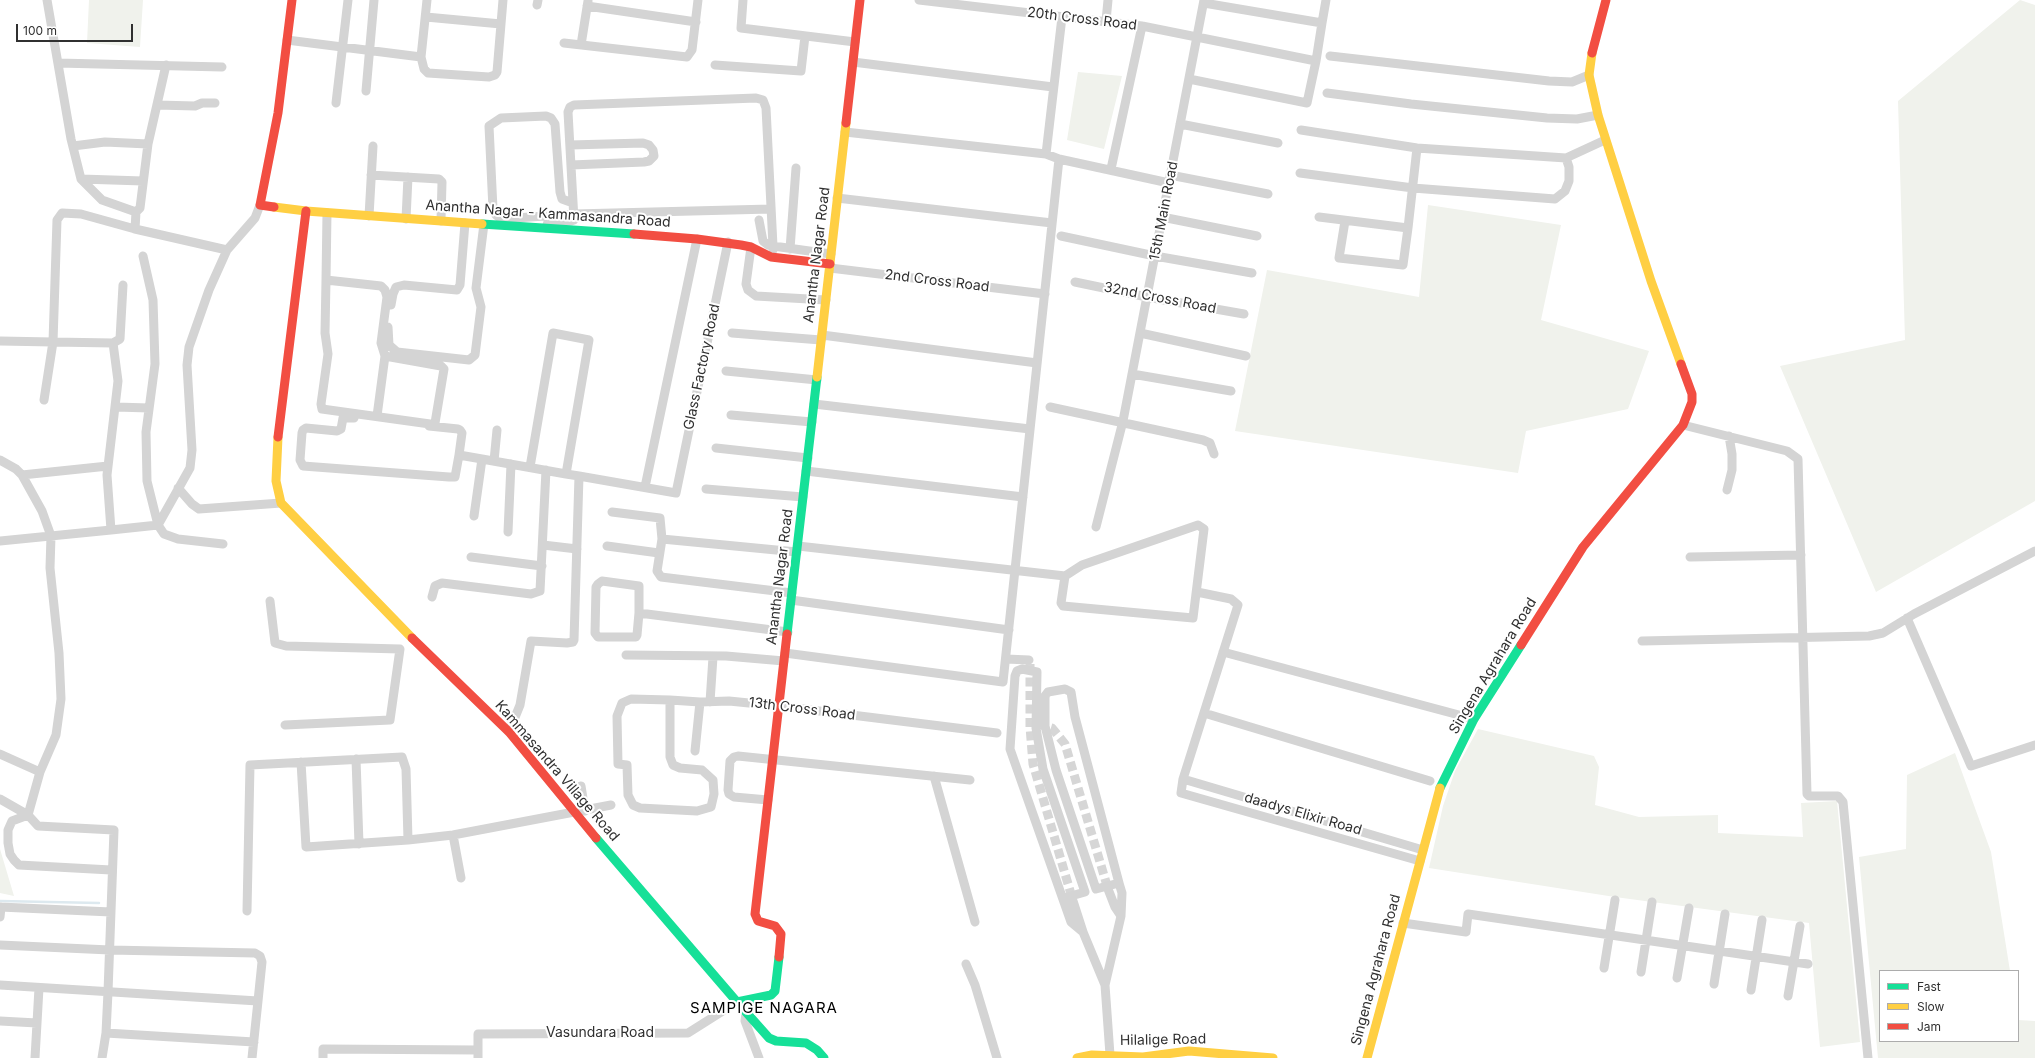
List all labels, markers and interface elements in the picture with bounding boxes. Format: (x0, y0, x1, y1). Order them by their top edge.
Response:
street label: 20th Cross Road (1026, 4, 1138, 34)
scale bar (18, 16, 135, 42)
text: 100 m (23, 23, 57, 38)
street label: 15th Main Road (1146, 160, 1182, 262)
street label: Anantha Nagar Road (800, 186, 834, 324)
street label: Anantha Nagar - Kammasandra Road (425, 197, 671, 231)
street label: 2nd Cross Road (884, 266, 990, 296)
street label: 32nd Cross Road (1102, 279, 1218, 317)
street label: Glass Factory Road (680, 303, 724, 431)
street label: Anantha Nagar Road (763, 508, 797, 646)
street label: Singena Agrahara Road (1446, 595, 1540, 737)
street label: 13th Cross Road (748, 694, 856, 724)
street label: Kammasandra Village Road (491, 697, 623, 845)
street label: daadys Elixir Road (1242, 789, 1364, 839)
street label: Singena Agrahara Road (1348, 893, 1404, 1047)
legend (1879, 970, 2019, 1042)
text: Fast (1917, 979, 1941, 994)
district label: SAMPIGE NAGARA (690, 999, 838, 1017)
text: Slow (1917, 999, 1944, 1014)
text: Jam (1917, 1019, 1941, 1034)
street label: Vasundara Road (546, 1025, 654, 1041)
street label: Hilalige Road (1120, 1031, 1206, 1049)

